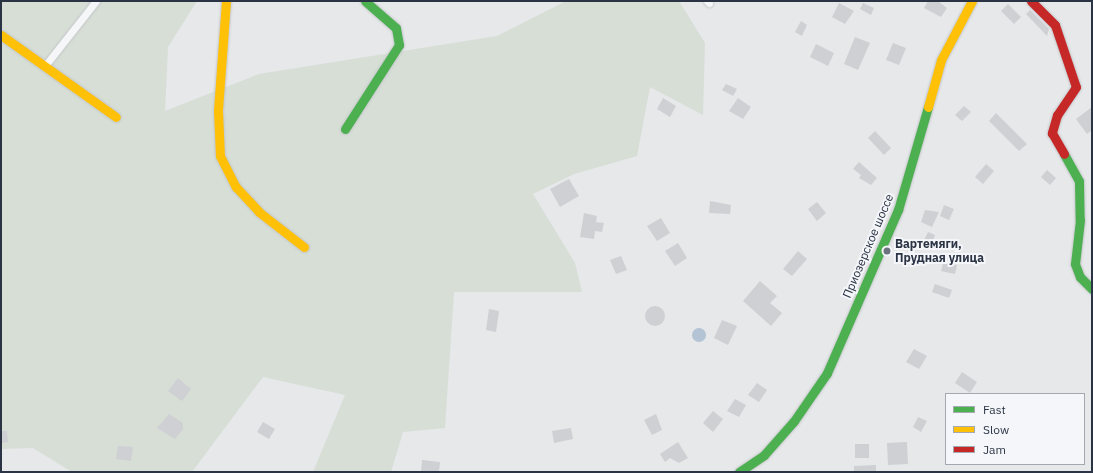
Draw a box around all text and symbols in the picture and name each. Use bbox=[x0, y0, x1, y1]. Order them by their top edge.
street label: Приозерское шоссе bbox=[840, 192, 896, 300]
place label: Вартемяги, Прудная улица bbox=[895, 237, 984, 265]
marker: Вартемяги, Прудная улица bbox=[882, 246, 892, 256]
legend bbox=[945, 393, 1085, 465]
text: Fast bbox=[983, 402, 1006, 417]
text: Slow bbox=[983, 422, 1009, 437]
text: Jam bbox=[983, 442, 1006, 457]

